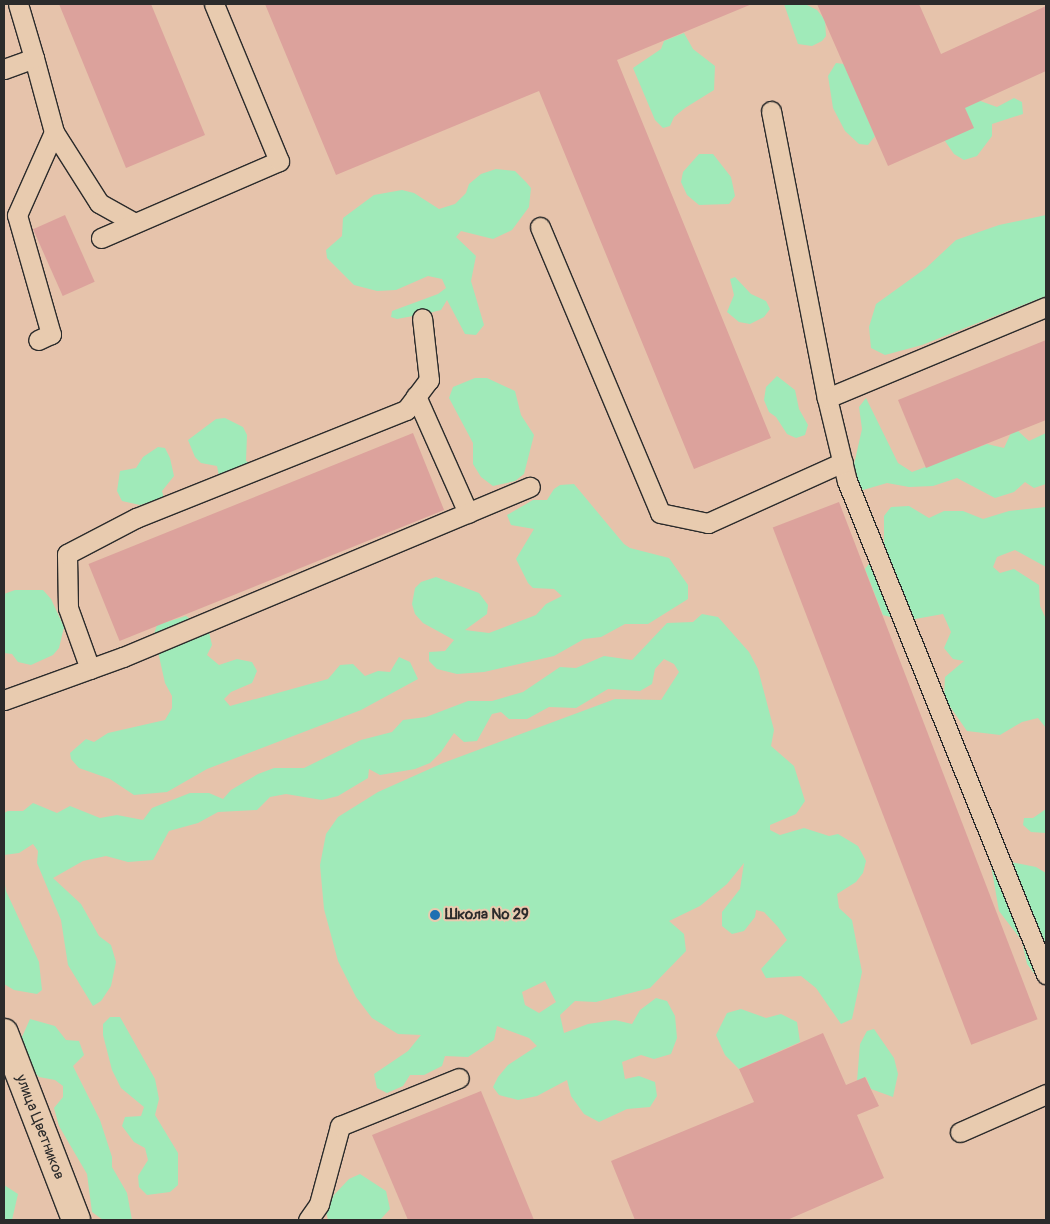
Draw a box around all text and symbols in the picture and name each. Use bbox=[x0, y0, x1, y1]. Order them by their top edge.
place label: Школа № 29 bbox=[445, 906, 529, 924]
marker: Школа № 29 bbox=[429, 909, 441, 921]
street label: улица Цветников bbox=[12, 1072, 68, 1182]

